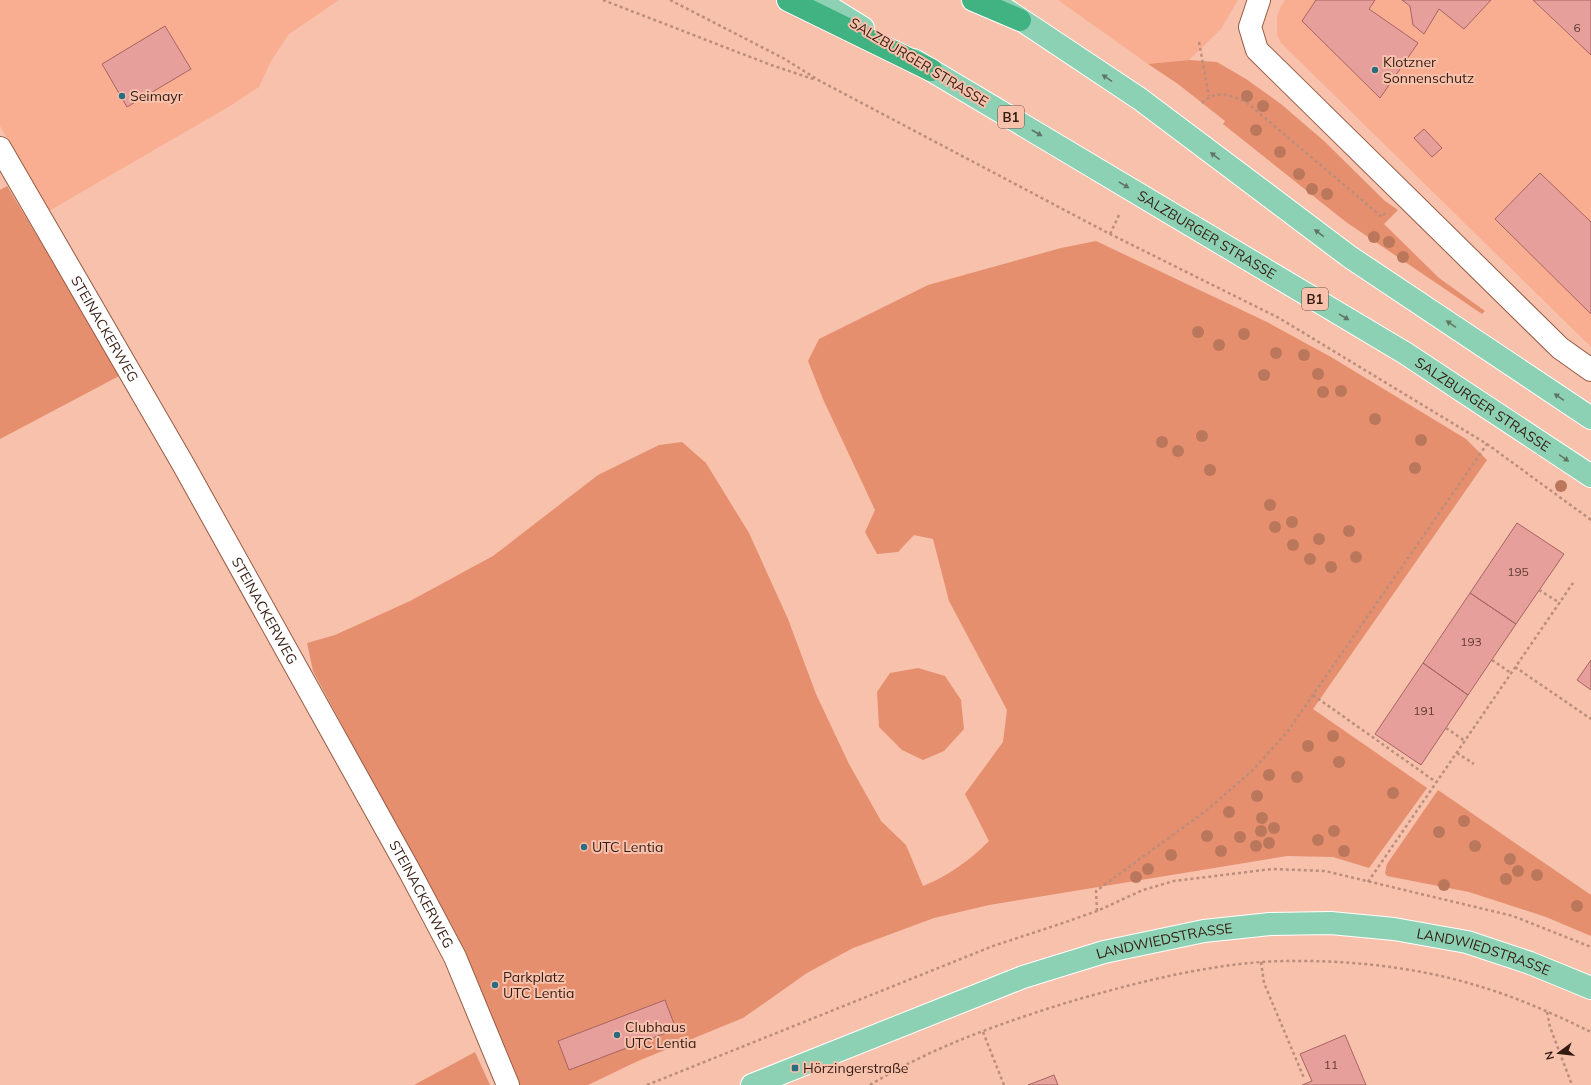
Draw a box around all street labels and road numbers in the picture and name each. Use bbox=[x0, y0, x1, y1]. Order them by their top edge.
street label: SALZBURGER STRASSE bbox=[846, 13, 992, 111]
road number: B1 bbox=[998, 106, 1024, 128]
street label: SALZBURGER STRASSE bbox=[1134, 186, 1280, 283]
street label: STEINACKERWEG bbox=[67, 273, 143, 385]
road number: B1 bbox=[1302, 288, 1328, 310]
street label: SALZBURGER STRASSE bbox=[1412, 353, 1554, 456]
street label: STEINACKERWEG bbox=[228, 554, 302, 667]
street label: STEINACKERWEG bbox=[385, 837, 458, 951]
street label: LANDWIEDSTRASSE bbox=[1094, 919, 1233, 963]
street label: LANDWIEDSTRASSE bbox=[1415, 924, 1553, 979]

